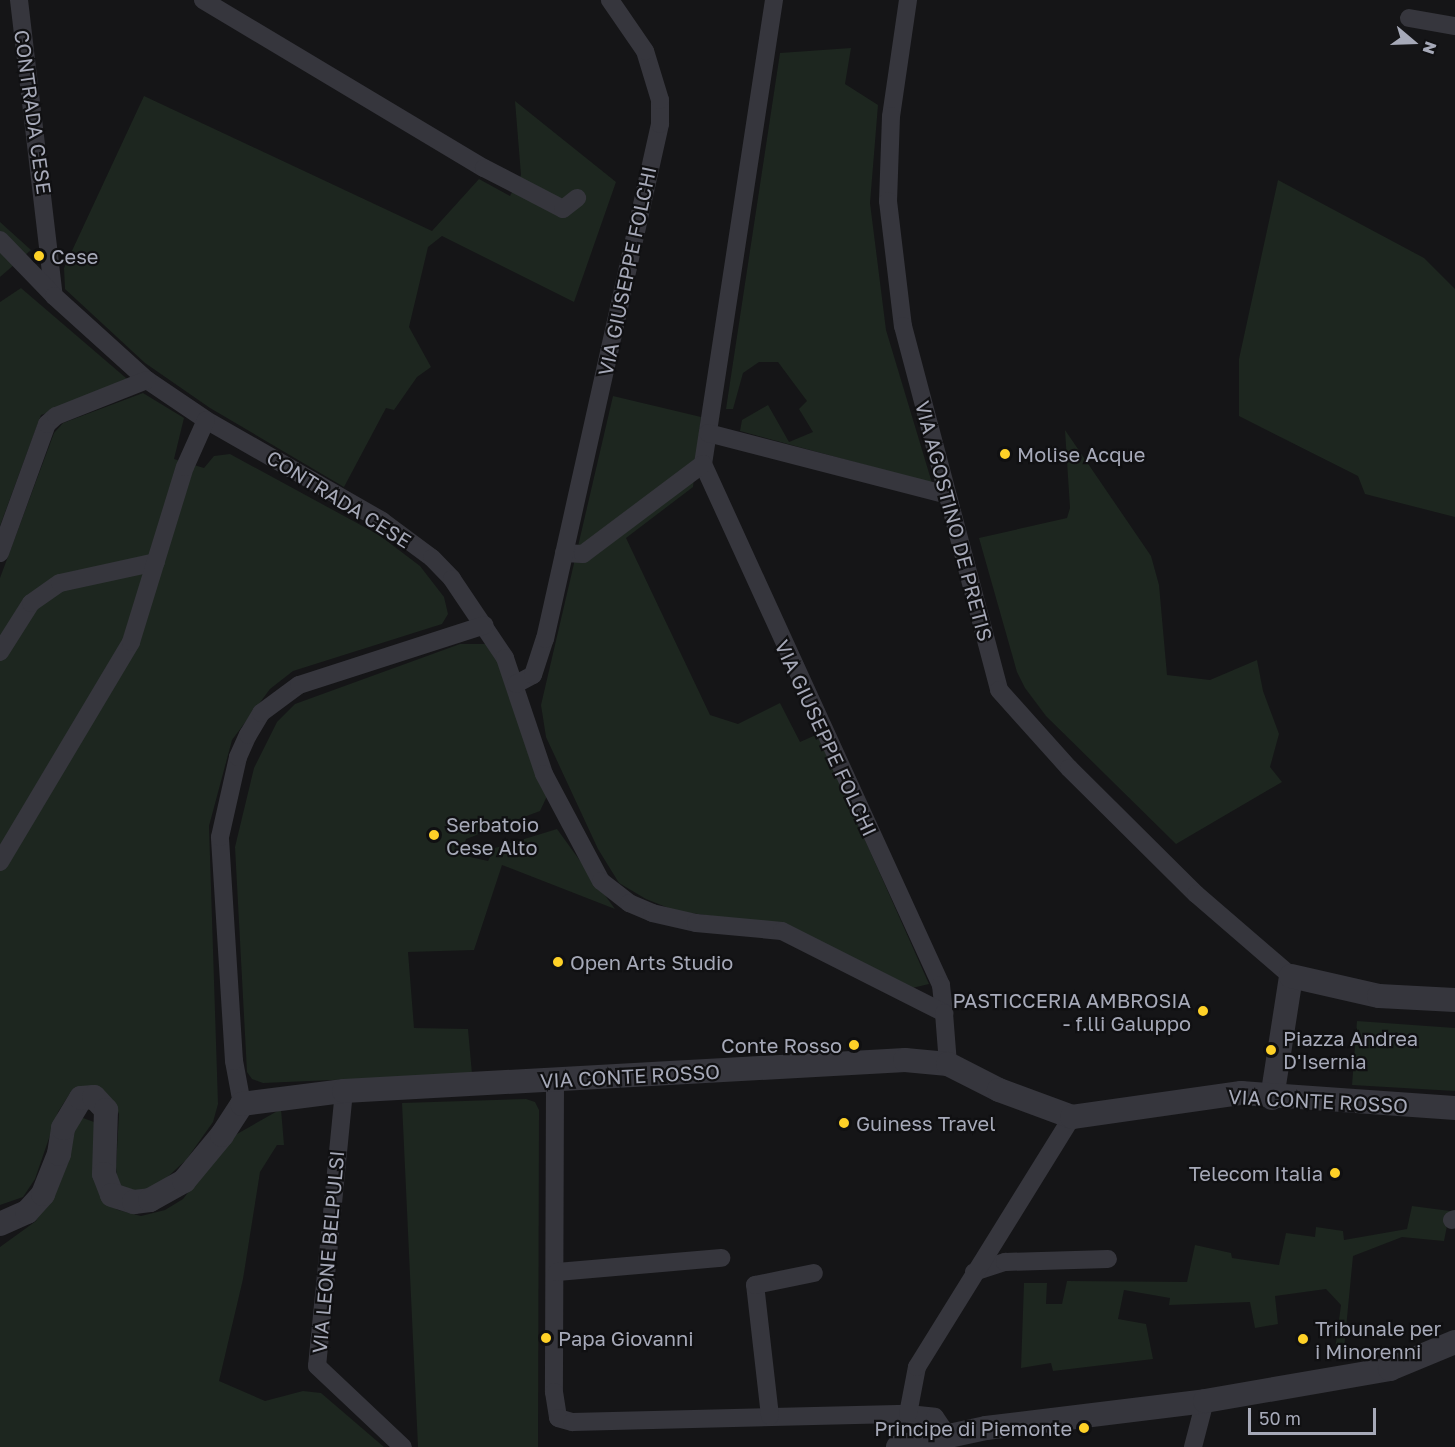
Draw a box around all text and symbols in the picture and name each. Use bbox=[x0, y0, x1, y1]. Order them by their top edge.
north arrow bbox=[1383, 12, 1443, 72]
street label: CONTRADA CESE bbox=[10, 28, 56, 196]
text: N bbox=[1419, 39, 1441, 57]
street label: VIA GIUSEPPE FOLCHI bbox=[593, 164, 661, 378]
place label: Cese bbox=[51, 244, 98, 268]
marker: Cese bbox=[32, 249, 46, 263]
street label: VIA AGOSTINO DE PRETIS bbox=[910, 398, 998, 644]
place label: Molise Acque bbox=[1017, 442, 1145, 466]
street label: CONTRADA CESE bbox=[262, 445, 416, 553]
marker: Molise Acque bbox=[998, 447, 1012, 461]
street label: VIA GIUSEPPE FOLCHI bbox=[770, 636, 882, 840]
place label: Serbatoio Cese Alto bbox=[446, 812, 539, 859]
marker: Serbatoio Cese Alto bbox=[427, 828, 441, 842]
place label: Open Arts Studio bbox=[570, 950, 733, 974]
marker: Open Arts Studio bbox=[551, 955, 565, 969]
place label: PASTICCERIA AMBROSIA - f.lli Galuppo bbox=[952, 988, 1191, 1035]
marker: PASTICCERIA AMBROSIA - f.lli Galuppo bbox=[1196, 1004, 1210, 1018]
place label: Piazza Andrea D'Isernia bbox=[1283, 1026, 1418, 1073]
place label: Conte Rosso bbox=[721, 1033, 842, 1057]
marker: Conte Rosso bbox=[847, 1038, 861, 1052]
marker: Piazza Andrea D'Isernia bbox=[1264, 1043, 1278, 1057]
street label: VIA CONTE ROSSO bbox=[539, 1059, 721, 1093]
street label: VIA CONTE ROSSO bbox=[1227, 1084, 1409, 1118]
place label: Guiness Travel bbox=[856, 1111, 996, 1135]
marker: Guiness Travel bbox=[837, 1116, 851, 1130]
street label: VIA LEONE BELPULSI bbox=[307, 1150, 349, 1354]
place label: Telecom Italia bbox=[1189, 1161, 1323, 1185]
marker: Telecom Italia bbox=[1328, 1166, 1342, 1180]
place label: Tribunale per i Minorenni bbox=[1315, 1316, 1441, 1363]
place label: Papa Giovanni bbox=[558, 1326, 694, 1350]
marker: Papa Giovanni bbox=[539, 1331, 553, 1345]
marker: Tribunale per i Minorenni bbox=[1296, 1332, 1310, 1346]
scale bar bbox=[1251, 1396, 1378, 1434]
text: 50 m bbox=[1259, 1407, 1301, 1429]
place label: Principe di Piemonte bbox=[874, 1416, 1072, 1440]
marker: Principe di Piemonte bbox=[1077, 1421, 1091, 1435]

